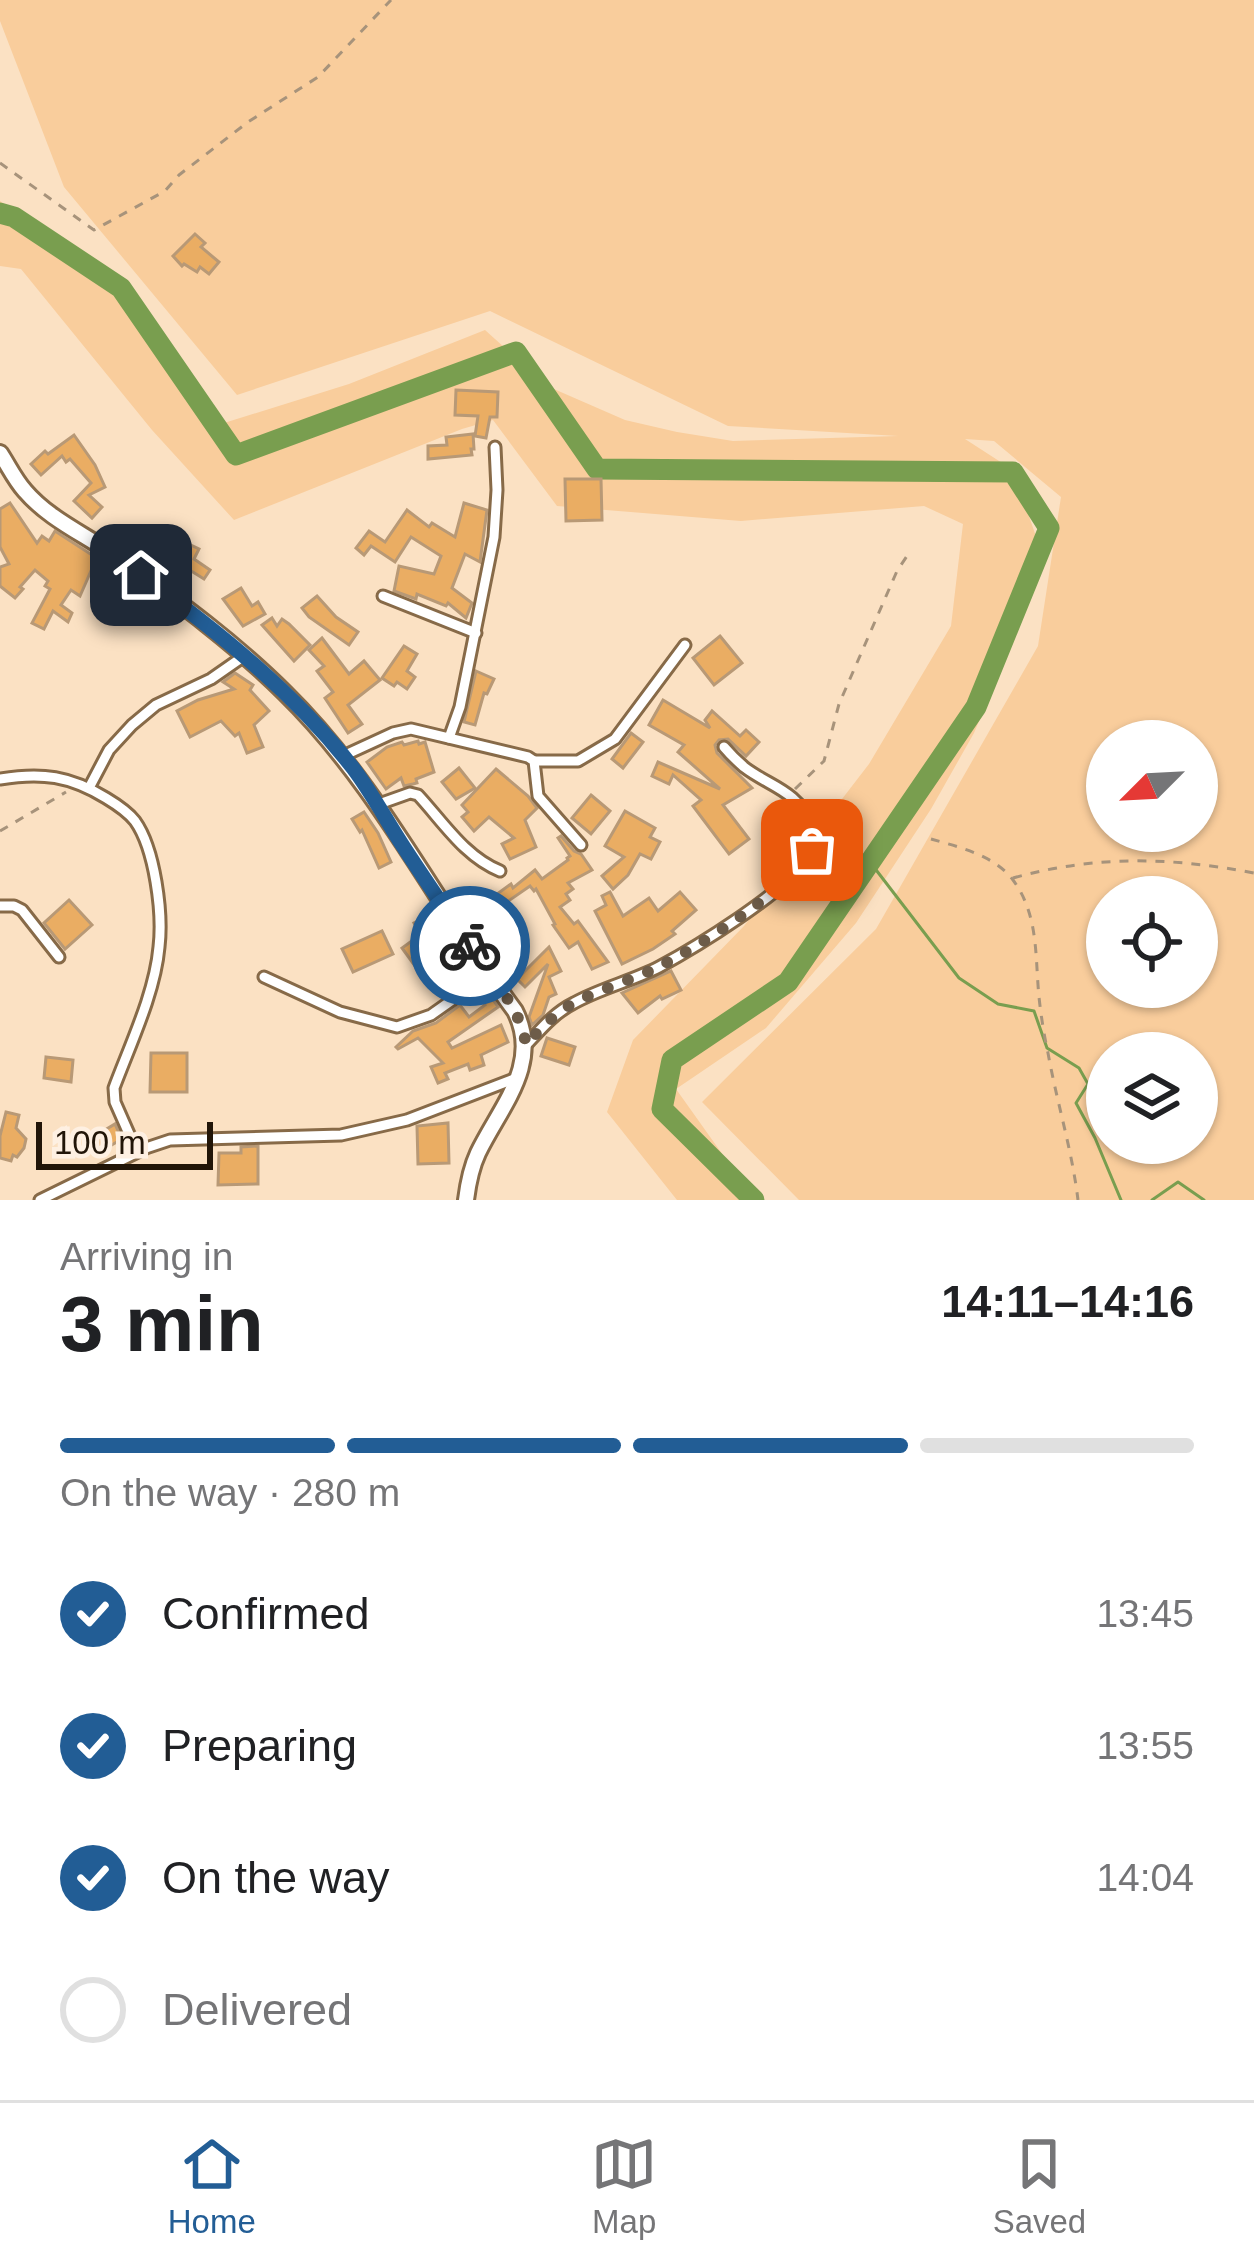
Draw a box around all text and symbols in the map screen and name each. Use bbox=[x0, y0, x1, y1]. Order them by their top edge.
pin bbox=[90, 524, 192, 626]
icon: home bbox=[108, 542, 174, 608]
north arrow bbox=[1086, 720, 1218, 852]
map controls bbox=[1086, 720, 1218, 1164]
pin bbox=[761, 799, 863, 901]
icon: bag bbox=[779, 817, 845, 883]
button: locate bbox=[1086, 876, 1218, 1008]
courier bbox=[410, 886, 530, 1006]
icon: bike bbox=[437, 913, 503, 979]
button: layers bbox=[1086, 1032, 1218, 1164]
scale bar bbox=[36, 1116, 213, 1169]
text: 100 m bbox=[54, 1124, 146, 1161]
text: Arriving in bbox=[60, 1235, 233, 1278]
text: 14:11–14:16 bbox=[941, 1276, 1194, 1327]
text: 3 min bbox=[60, 1280, 264, 1368]
text: On the way · 280 m bbox=[60, 1471, 400, 1514]
icon: check bbox=[60, 1581, 126, 1647]
text: Confirmed bbox=[162, 1588, 370, 1639]
text: 13:45 bbox=[1096, 1592, 1194, 1635]
icon: check bbox=[60, 1713, 126, 1779]
text: Preparing bbox=[162, 1720, 357, 1771]
text: 13:55 bbox=[1096, 1724, 1194, 1767]
icon: check bbox=[60, 1845, 126, 1911]
text: On the way bbox=[162, 1852, 390, 1903]
text: 14:04 bbox=[1096, 1856, 1194, 1899]
text: Delivered bbox=[162, 1984, 352, 2035]
tab: Home bbox=[168, 2131, 256, 2241]
tab: Map bbox=[591, 2131, 657, 2241]
tab: Saved bbox=[993, 2131, 1086, 2241]

